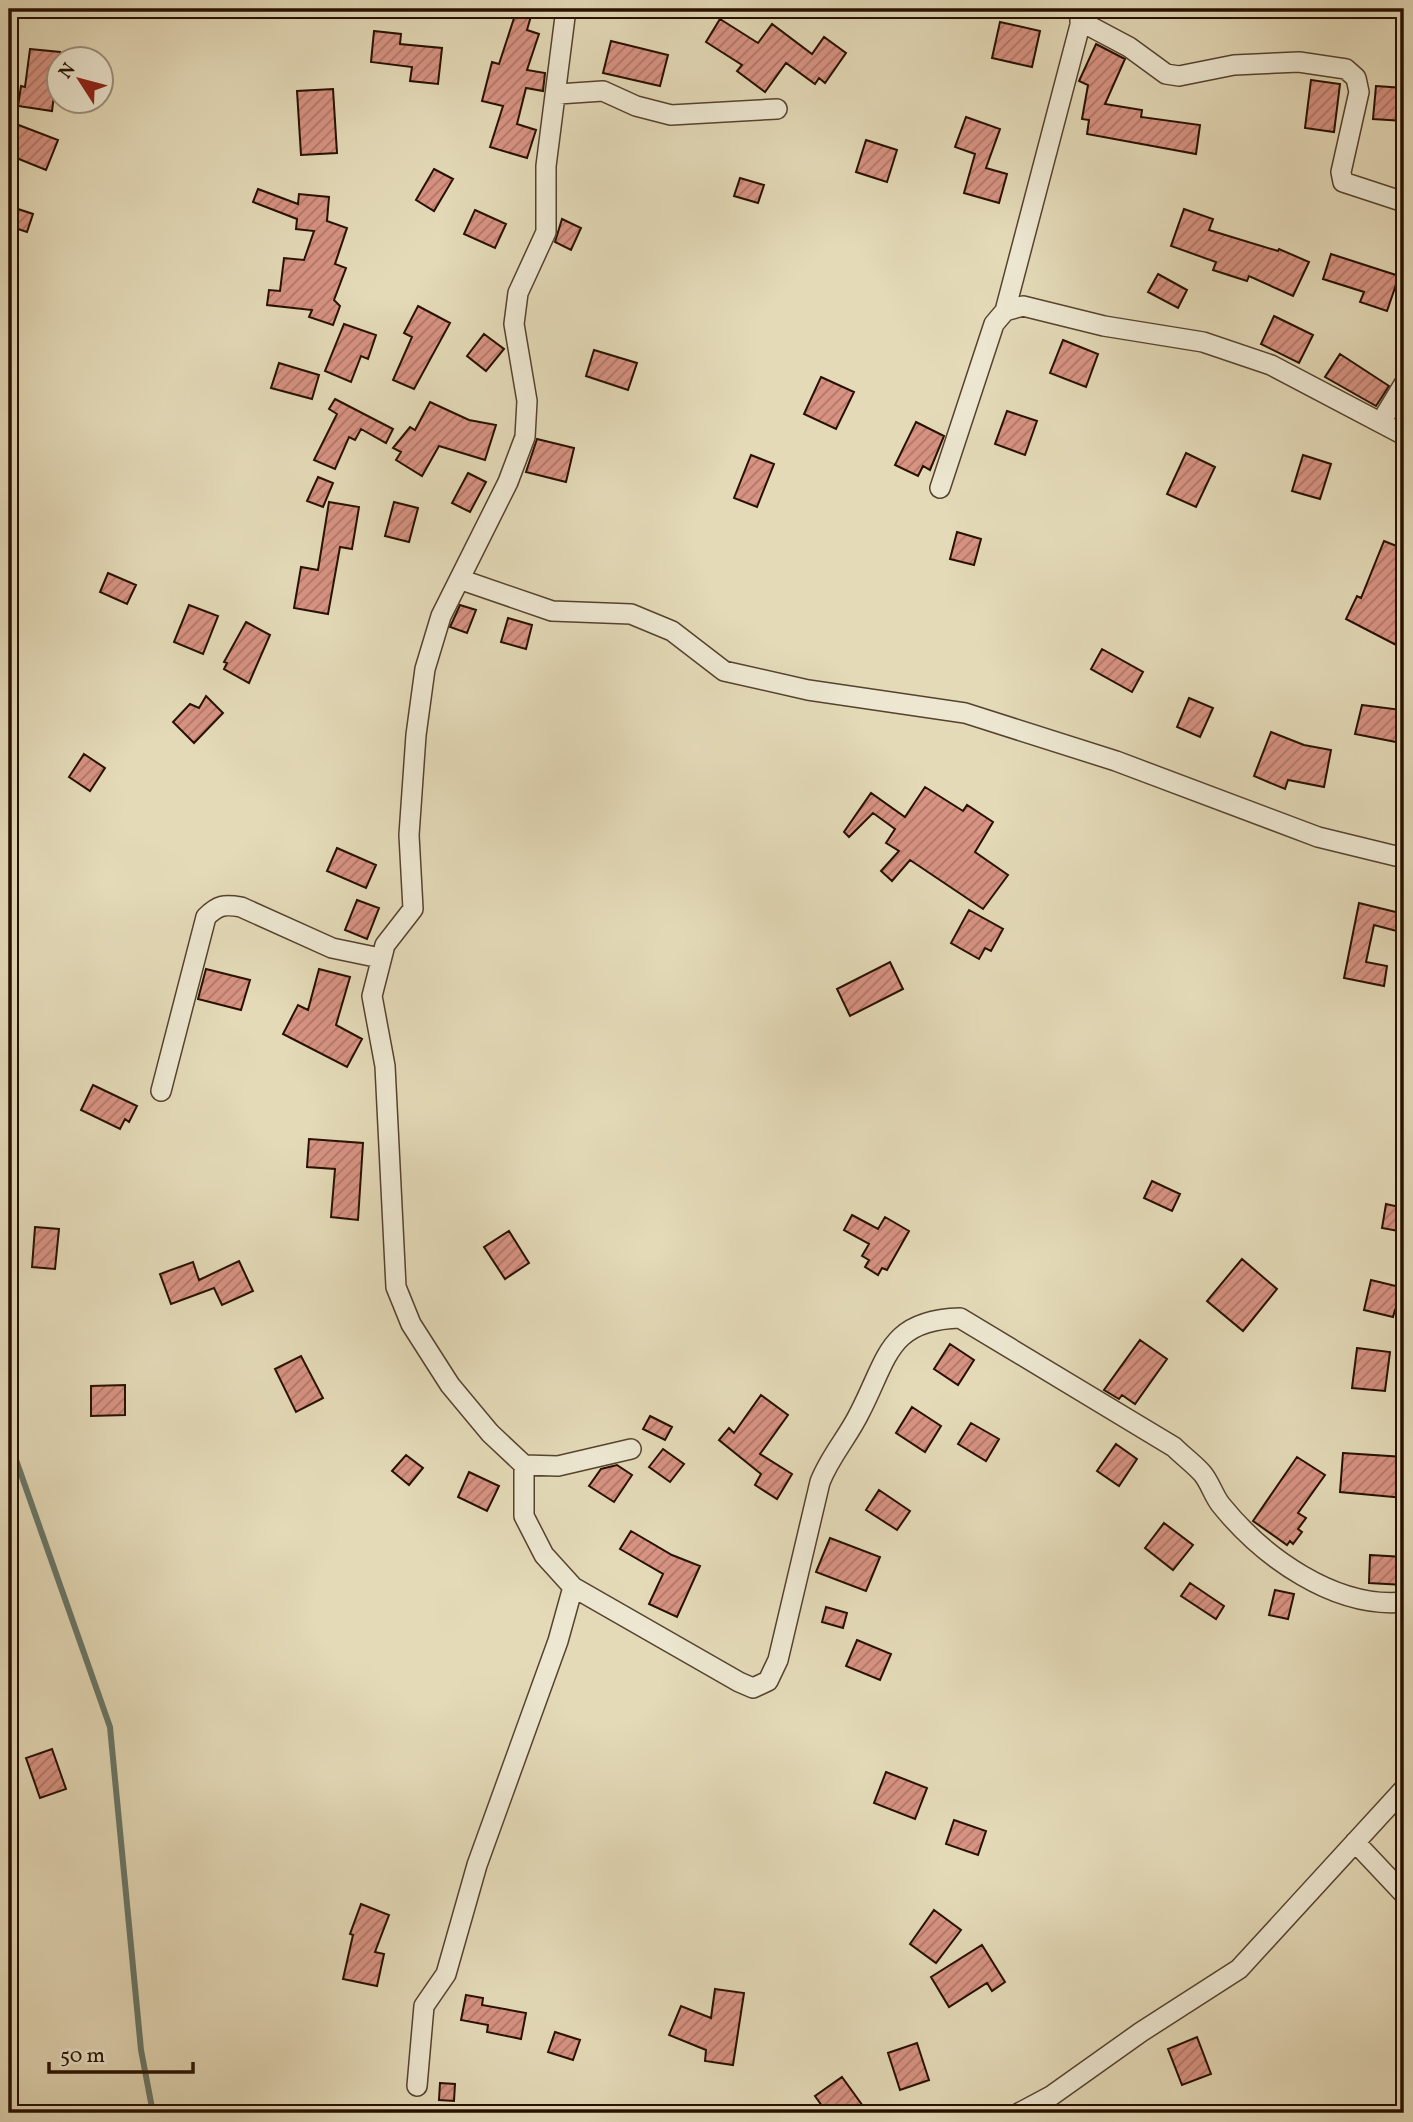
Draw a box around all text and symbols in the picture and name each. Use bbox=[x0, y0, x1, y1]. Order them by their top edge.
north arrow bbox=[46, 46, 116, 116]
text: N bbox=[53, 58, 83, 84]
scale bar bbox=[49, 2031, 192, 2075]
text: 50 m bbox=[60, 2042, 105, 2071]

